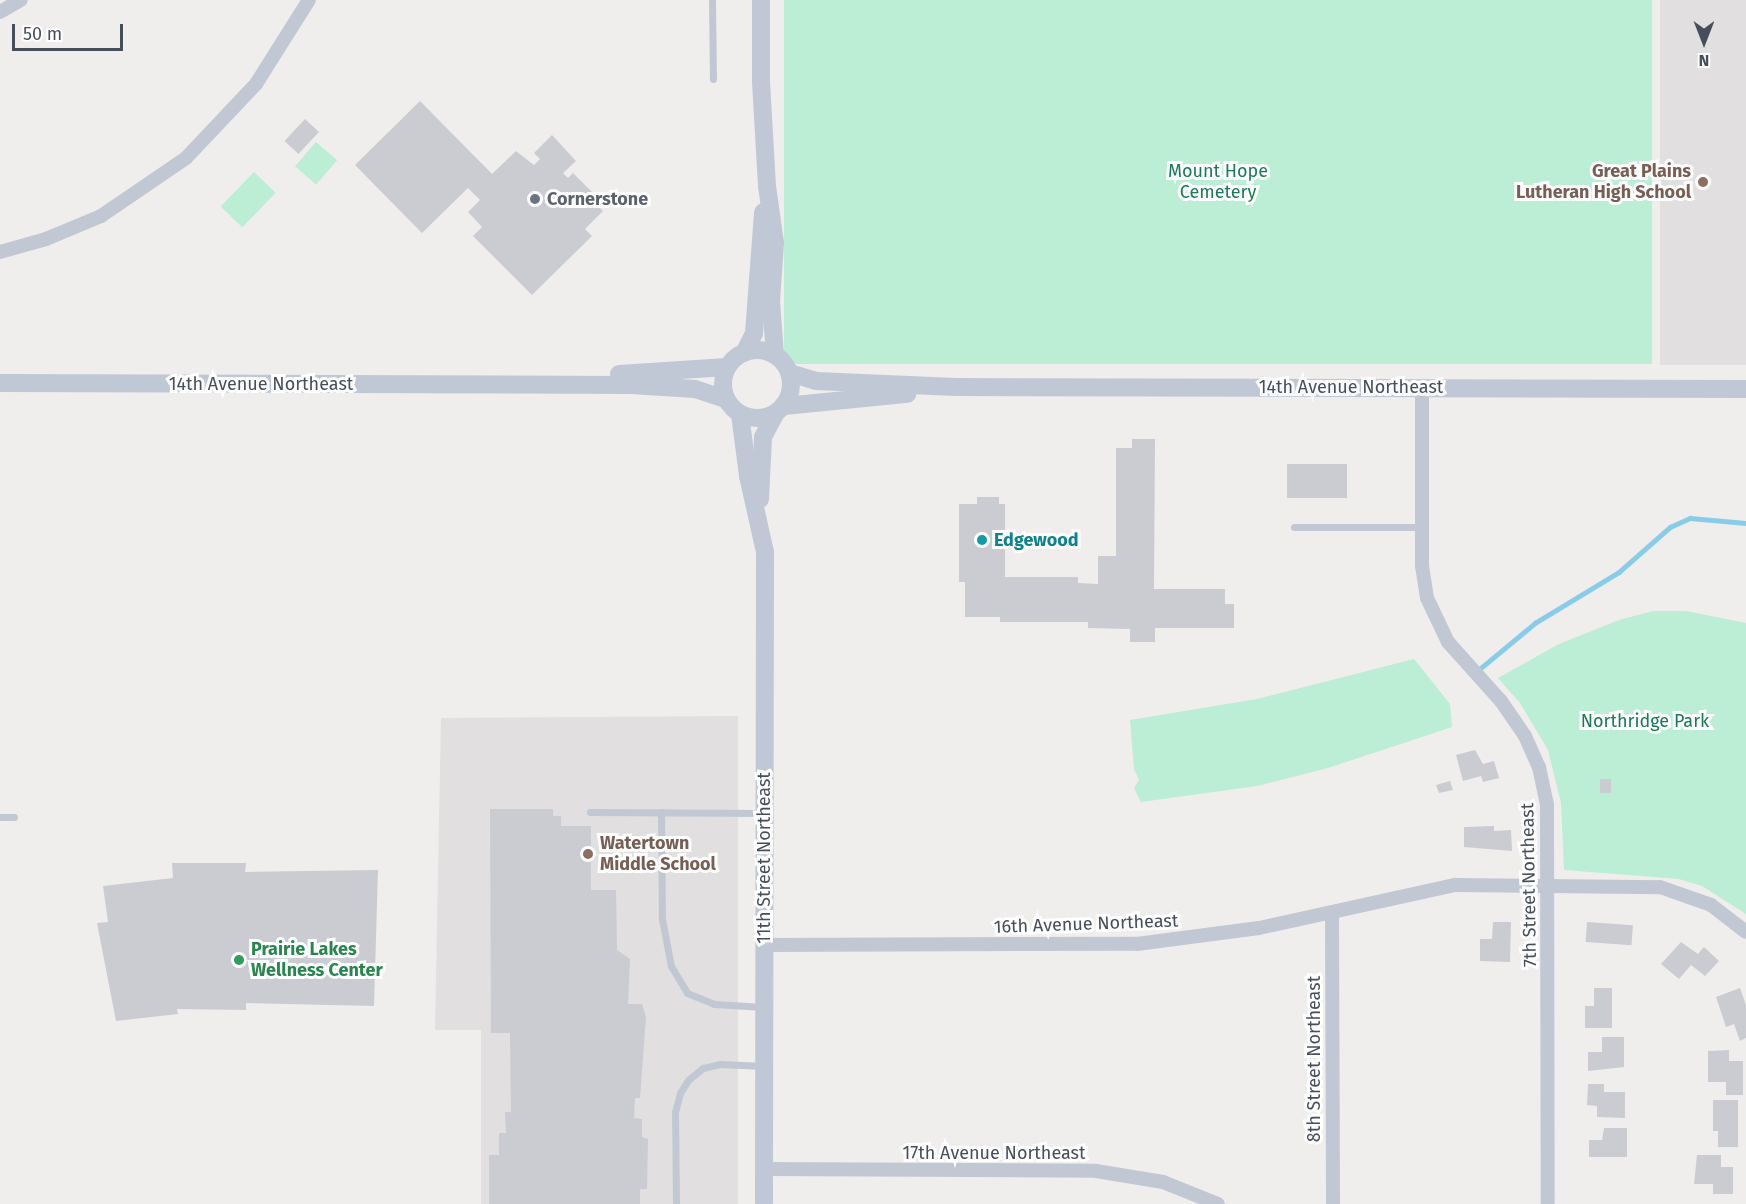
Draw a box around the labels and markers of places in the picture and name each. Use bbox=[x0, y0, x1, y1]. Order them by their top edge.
place label: Great Plains Lutheran High School bbox=[1516, 161, 1691, 204]
marker: Great Plains Lutheran High School bbox=[1696, 175, 1710, 189]
place label: Cornerstone bbox=[547, 188, 648, 210]
marker: Cornerstone bbox=[528, 192, 542, 206]
place label: Edgewood bbox=[994, 529, 1079, 551]
marker: Edgewood bbox=[975, 533, 989, 547]
place label: Watertown Middle School bbox=[600, 833, 716, 876]
marker: Watertown Middle School bbox=[581, 847, 595, 861]
place label: Prairie Lakes Wellness Center bbox=[251, 939, 383, 982]
marker: Prairie Lakes Wellness Center bbox=[232, 953, 246, 967]

